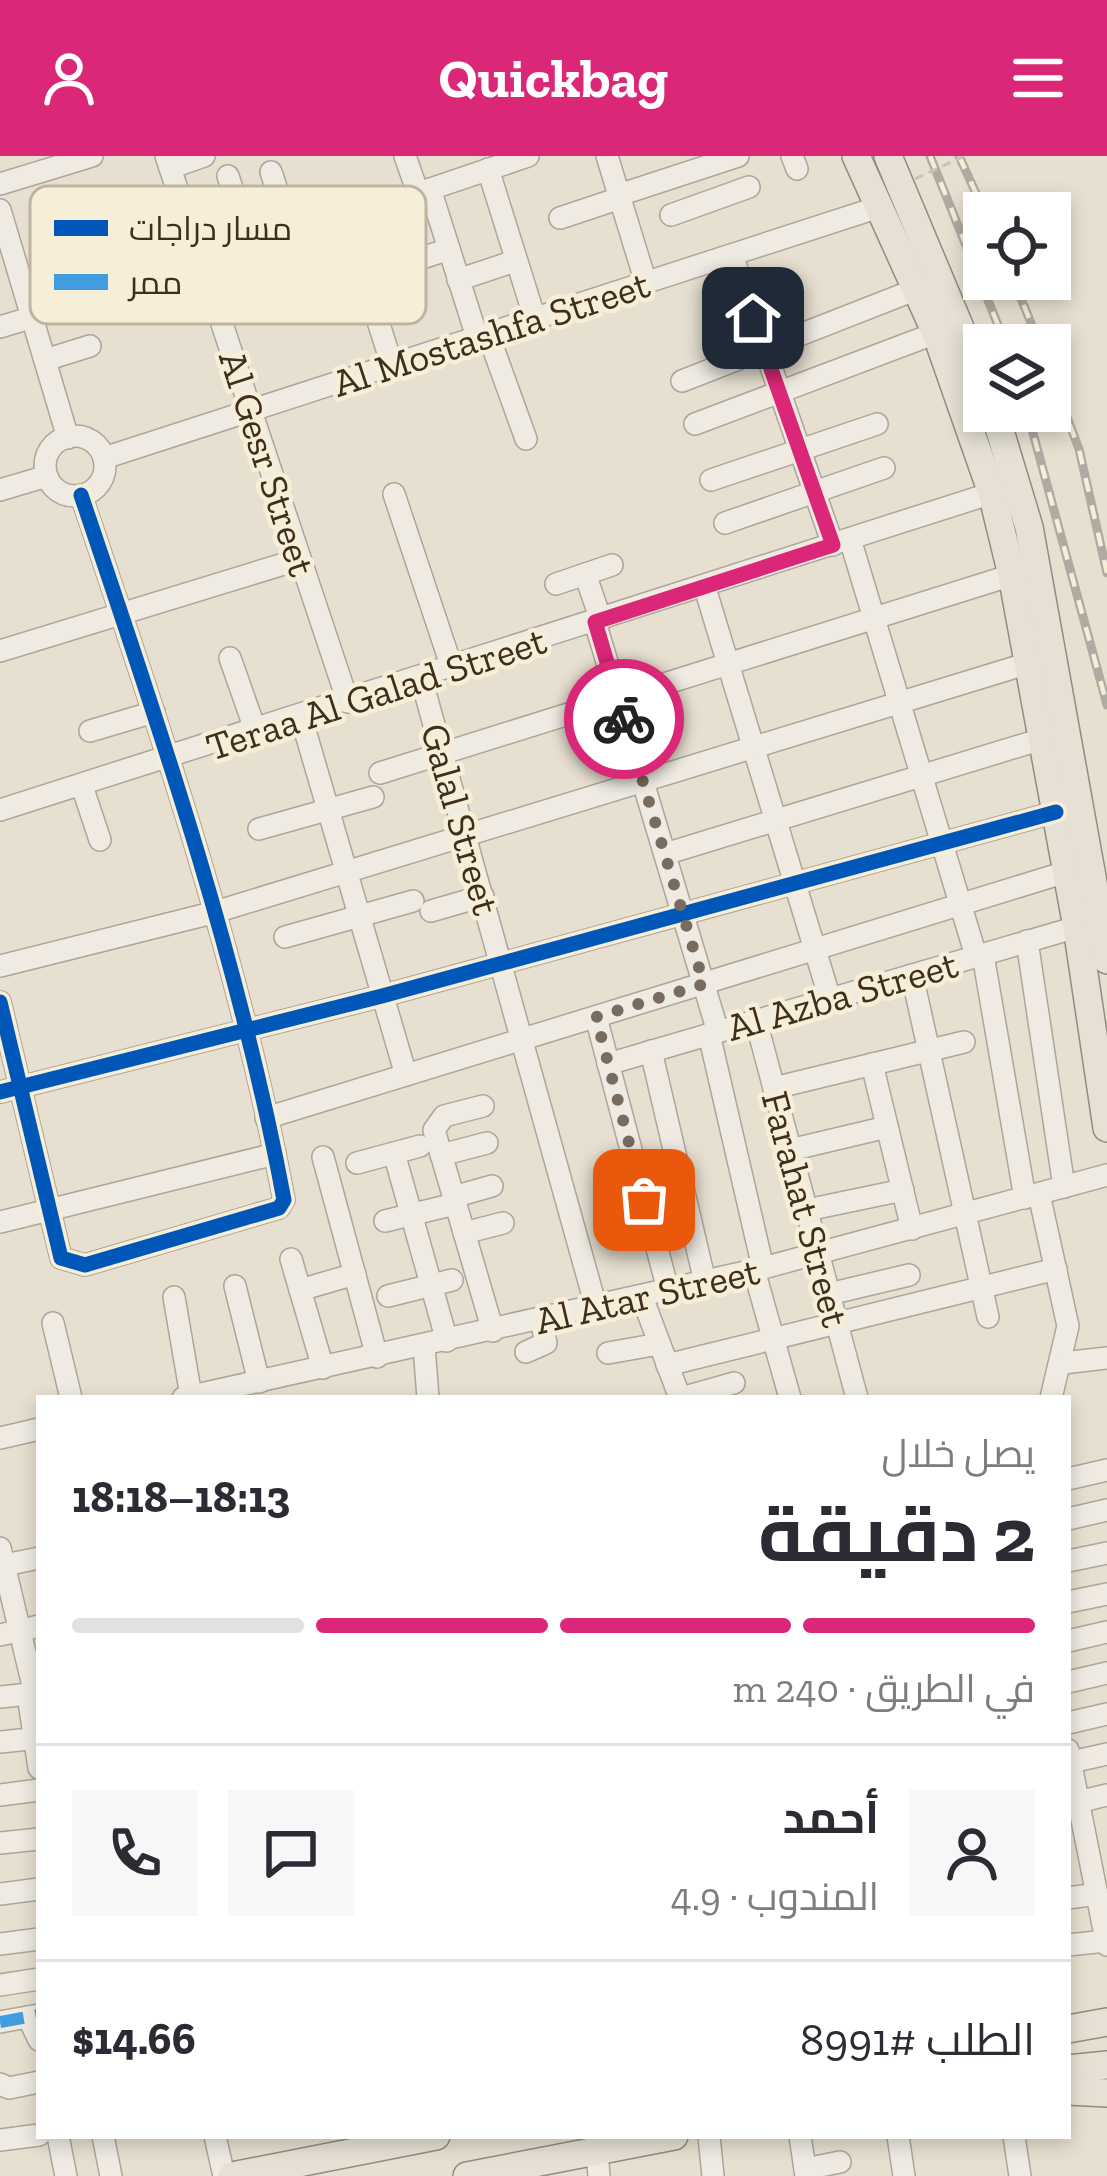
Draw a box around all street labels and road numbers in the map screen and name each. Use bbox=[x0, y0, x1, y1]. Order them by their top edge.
street label: Al Mostashfa Street bbox=[327, 260, 656, 407]
street label: Al Gesr Street bbox=[209, 345, 326, 582]
street label: Teraa Al Galad Street bbox=[200, 616, 552, 771]
street label: Galal Street bbox=[411, 718, 510, 921]
street label: Al Azba Street bbox=[721, 940, 964, 1051]
street label: Farahat Street bbox=[751, 1086, 860, 1333]
street label: Al Atar Street bbox=[530, 1247, 764, 1344]

